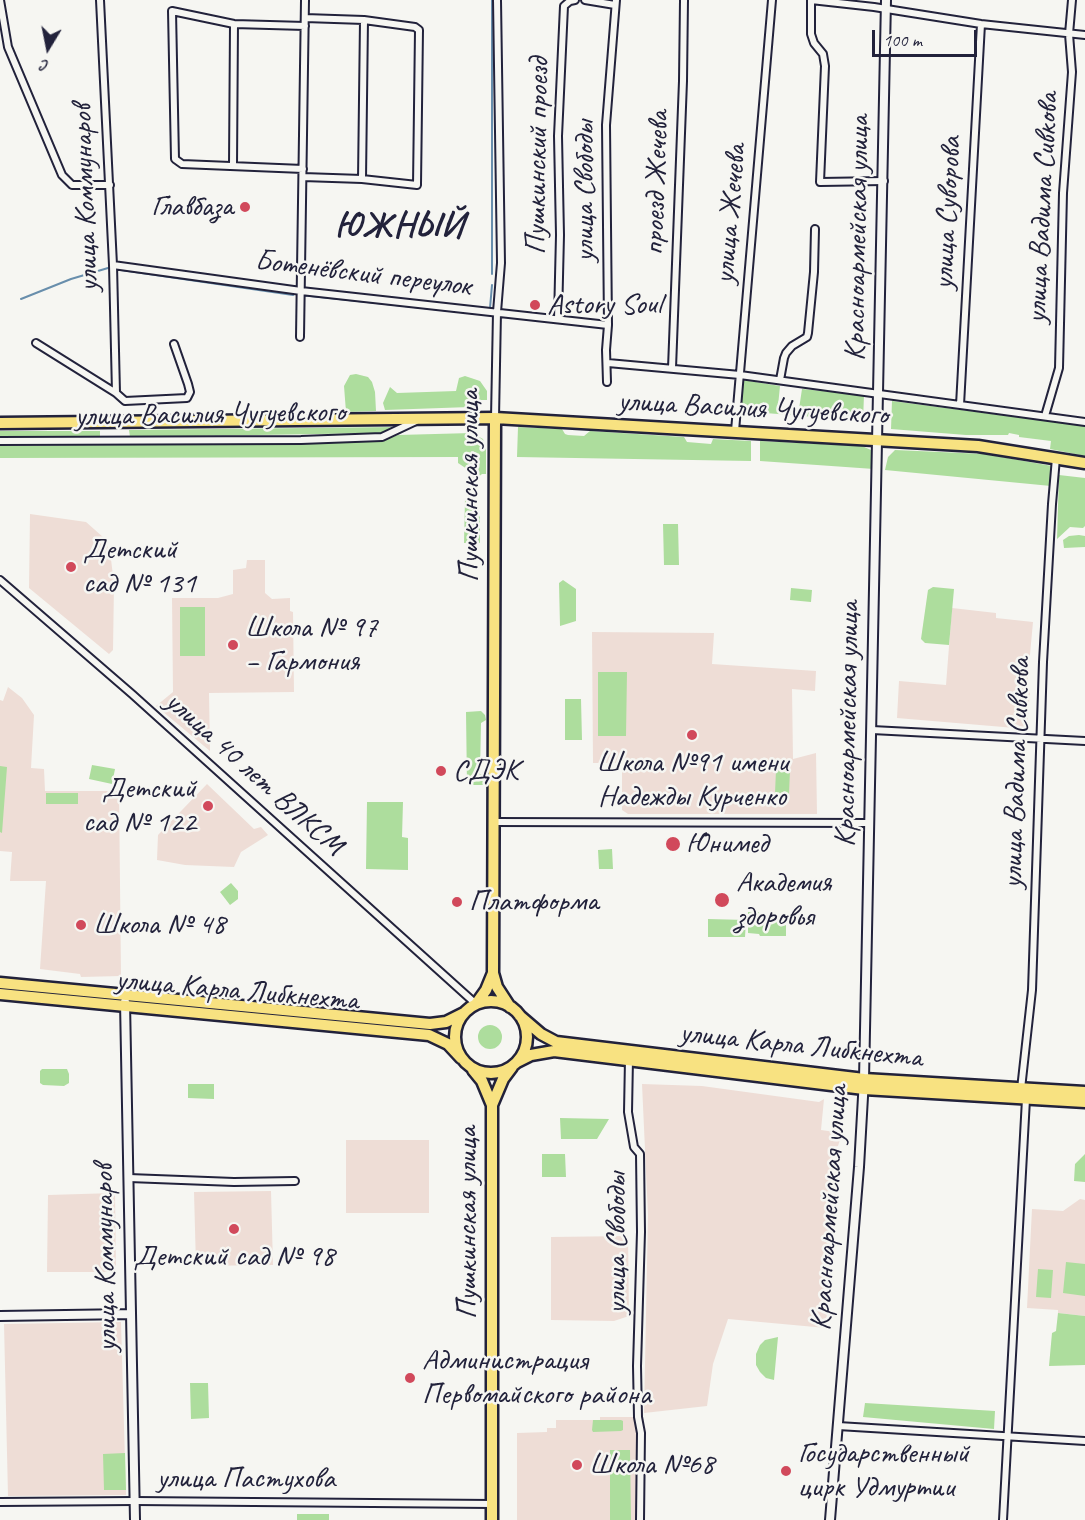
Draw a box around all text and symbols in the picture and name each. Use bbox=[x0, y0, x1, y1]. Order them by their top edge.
north arrow bbox=[18, 18, 78, 78]
scale bar bbox=[875, 18, 980, 56]
text: 100 m bbox=[883, 29, 922, 51]
text: С bbox=[39, 55, 50, 76]
street label: Пушкинский проезд bbox=[518, 57, 558, 255]
street label: улица Вадима Сивкова bbox=[1019, 92, 1067, 324]
street label: улица Коммунаров bbox=[65, 104, 107, 292]
street label: проезд Жечева bbox=[636, 110, 678, 256]
street label: Красноармейская улица bbox=[838, 115, 878, 361]
street label: улица Свободы bbox=[567, 120, 603, 262]
street label: улица Суворова bbox=[926, 135, 970, 291]
street label: улица Жечева bbox=[707, 143, 755, 285]
place label: Главбаза bbox=[151, 189, 233, 225]
marker: Главбаза bbox=[238, 200, 252, 214]
district label: ЮЖНЫЙ bbox=[334, 205, 466, 249]
street label: Ботенёвский переулок bbox=[253, 243, 473, 305]
place label: Astory Soul bbox=[547, 287, 662, 323]
marker: Astory Soul bbox=[528, 298, 542, 312]
street label: улица Василия Чугуевского bbox=[617, 384, 889, 434]
street label: Пушкинская улица bbox=[452, 390, 488, 582]
street label: улица Василия Чугуевского bbox=[74, 395, 346, 435]
place label: Детский сад № 131 bbox=[83, 532, 196, 602]
marker: Детский сад № 131 bbox=[64, 560, 78, 574]
street label: Красноармейская улица bbox=[828, 601, 868, 847]
place label: Школа № 97 – Гармония bbox=[245, 610, 377, 680]
marker: Школа № 97 – Гармония bbox=[226, 638, 240, 652]
street label: улица Вадима Сивкова bbox=[995, 657, 1039, 889]
street label: улица 40 лет ВЛКСМ bbox=[157, 684, 351, 864]
marker: Школа №91 имени Надежды Курченко bbox=[685, 728, 699, 742]
place label: Школа №91 имени Надежды Курченко bbox=[596, 745, 788, 816]
place label: СДЭК bbox=[453, 753, 519, 789]
marker: СДЭК bbox=[434, 764, 448, 778]
place label: Детский сад № 122 bbox=[83, 771, 196, 842]
marker: Детский сад № 122 bbox=[201, 799, 215, 813]
place label: Юнимед bbox=[686, 826, 768, 862]
marker: Юнимед bbox=[664, 835, 682, 853]
place label: Академия здоровья bbox=[736, 865, 831, 936]
place label: Платформа bbox=[469, 884, 598, 920]
marker: Академия здоровья bbox=[713, 891, 731, 909]
marker: Платформа bbox=[450, 895, 464, 909]
place label: Школа № 48 bbox=[93, 907, 225, 943]
marker: Школа № 48 bbox=[74, 918, 88, 932]
street label: улица Карла Либкнехта bbox=[114, 962, 360, 1020]
street label: улица Карла Либкнехта bbox=[678, 1015, 924, 1077]
street label: Красноармейская улица bbox=[803, 1084, 857, 1332]
street label: Пушкинская улица bbox=[450, 1127, 486, 1319]
street label: улица Коммунаров bbox=[86, 1164, 126, 1352]
street label: улица Свободы bbox=[599, 1172, 635, 1314]
marker: Детский сад № 98 bbox=[227, 1222, 241, 1236]
place label: Детский сад № 98 bbox=[134, 1239, 334, 1275]
place label: Администрация Первомайского района bbox=[422, 1343, 651, 1414]
marker: Администрация Первомайского района bbox=[403, 1371, 417, 1385]
place label: Государственный цирк Удмуртии bbox=[798, 1436, 969, 1506]
place label: Школа №68 bbox=[589, 1447, 714, 1483]
marker: Школа №68 bbox=[570, 1458, 584, 1472]
street label: улица Пастухова bbox=[157, 1461, 335, 1497]
marker: Государственный цирк Удмуртии bbox=[779, 1464, 793, 1478]

